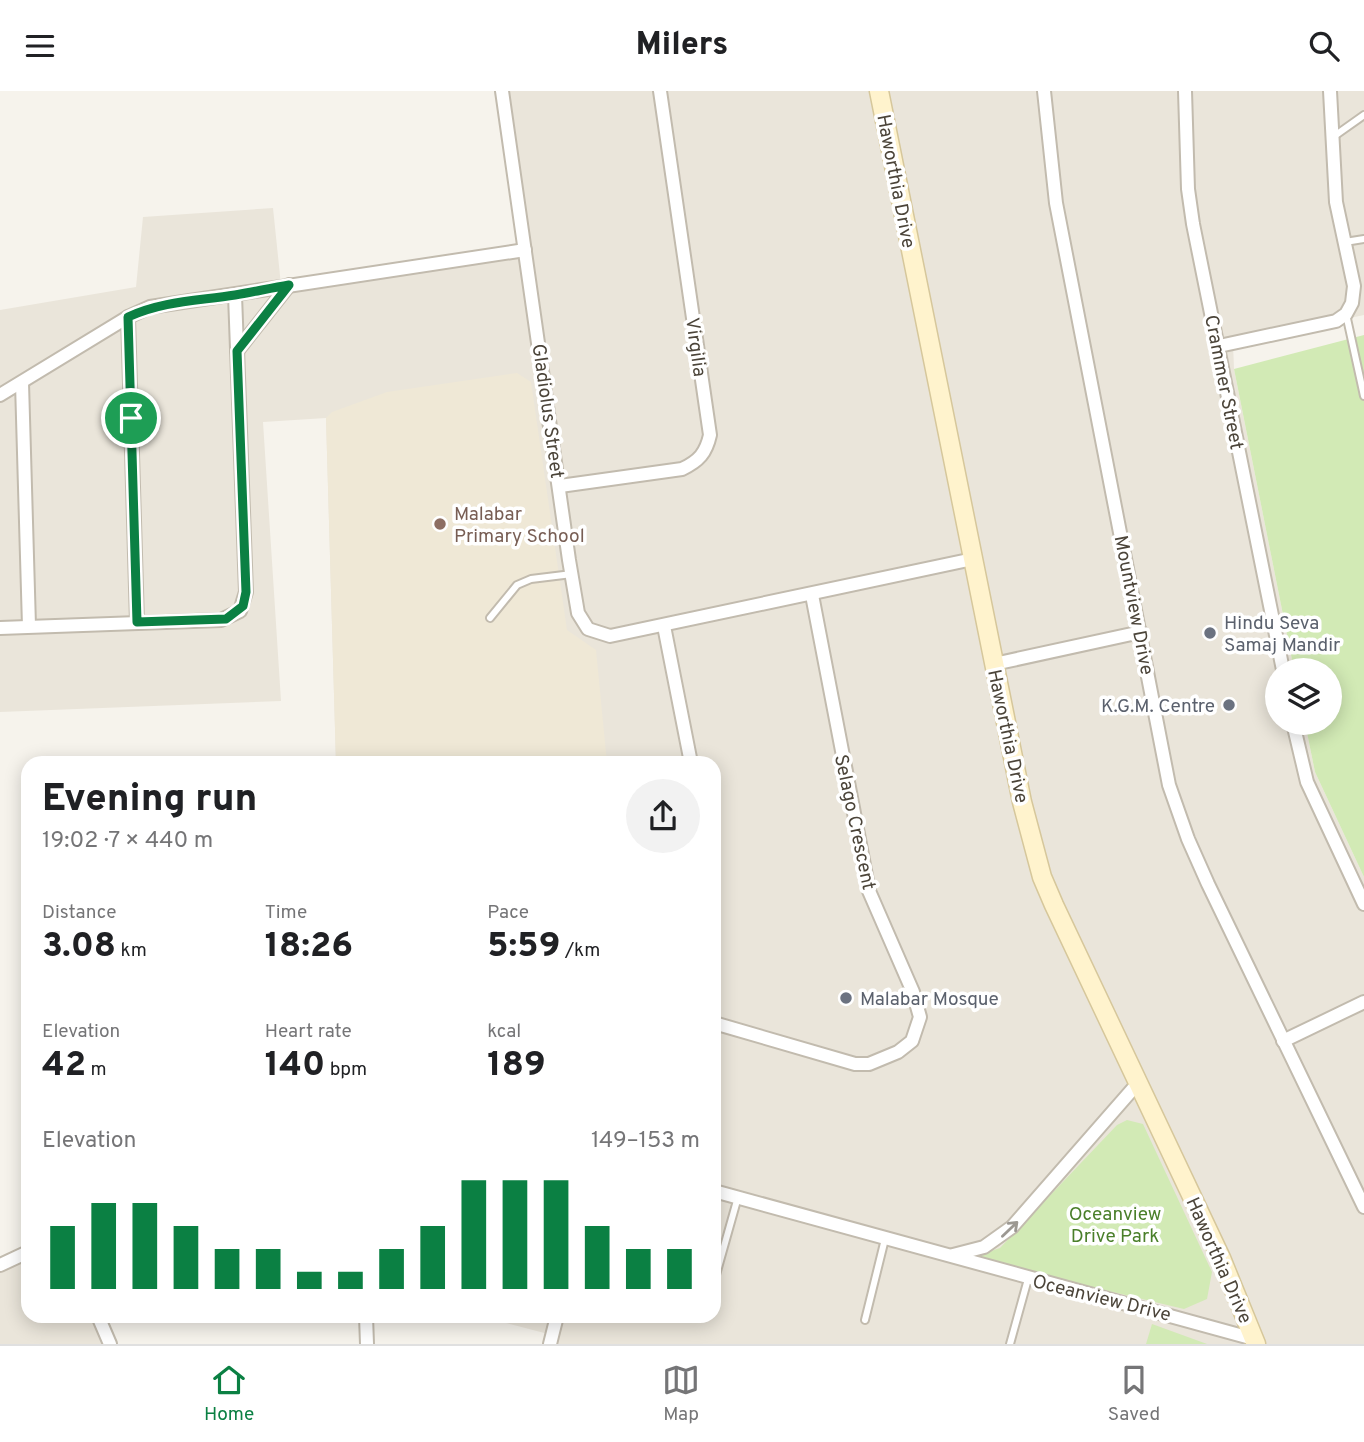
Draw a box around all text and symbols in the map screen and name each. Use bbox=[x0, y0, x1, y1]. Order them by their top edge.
text: Milers bbox=[636, 26, 728, 66]
icon: menu bbox=[21, 27, 59, 65]
icon: search bbox=[1305, 27, 1343, 65]
street label: Haworthia Drive bbox=[870, 112, 920, 250]
street label: Crammer Street bbox=[1198, 313, 1248, 452]
street label: Virgilia bbox=[679, 316, 711, 378]
street label: Gladiolus Street bbox=[526, 342, 568, 480]
pin bbox=[101, 388, 161, 448]
icon: arrive bbox=[112, 399, 150, 437]
place label: Malabar Primary School bbox=[454, 503, 585, 549]
marker: Malabar Primary School bbox=[432, 516, 448, 532]
street label: Mountview Drive bbox=[1108, 534, 1158, 677]
place label: Hindu Seva Samaj Mandir bbox=[1224, 612, 1341, 658]
marker: Hindu Seva Samaj Mandir bbox=[1202, 625, 1218, 641]
map controls bbox=[1265, 658, 1342, 735]
button: layers bbox=[1265, 658, 1342, 735]
street label: Haworthia Drive bbox=[981, 667, 1033, 805]
place label: K.G.M. Centre bbox=[1101, 695, 1215, 719]
marker: K.G.M. Centre bbox=[1221, 697, 1237, 713]
street label: Selago Crescent bbox=[828, 753, 880, 892]
text: Evening run bbox=[42, 776, 257, 825]
button: share bbox=[626, 779, 700, 853]
text: 19:02 · 7 × 440 m bbox=[42, 827, 213, 856]
text: Distance bbox=[42, 901, 117, 925]
text: Time bbox=[265, 901, 307, 925]
text: Pace bbox=[487, 901, 529, 925]
text: 3.08 bbox=[42, 925, 116, 969]
text: 18:26 bbox=[265, 925, 353, 969]
text: 5:59 bbox=[487, 925, 560, 969]
text: km bbox=[116, 939, 147, 963]
text: /km bbox=[560, 939, 600, 963]
place label: Malabar Mosque bbox=[860, 988, 999, 1012]
marker: Malabar Mosque bbox=[838, 990, 854, 1006]
text: Elevation bbox=[42, 1020, 120, 1044]
text: Heart rate bbox=[265, 1020, 352, 1044]
text: kcal bbox=[487, 1020, 521, 1044]
text: 42 bbox=[42, 1044, 86, 1088]
text: 140 bbox=[265, 1044, 325, 1088]
text: 189 bbox=[487, 1044, 546, 1088]
text: m bbox=[86, 1058, 107, 1082]
text: bpm bbox=[325, 1058, 367, 1082]
text: Elevation bbox=[42, 1127, 137, 1156]
text: 149–153 m bbox=[591, 1127, 700, 1156]
street label: Haworthia Drive bbox=[1180, 1194, 1257, 1328]
park label: Oceanview Drive Park bbox=[1069, 1203, 1161, 1249]
one-way arrow bbox=[1001, 1220, 1018, 1237]
street label: Oceanview Drive bbox=[1030, 1270, 1173, 1328]
tab: Home bbox=[204, 1361, 254, 1427]
tab: Map bbox=[662, 1361, 700, 1427]
tab: Saved bbox=[1108, 1361, 1160, 1427]

